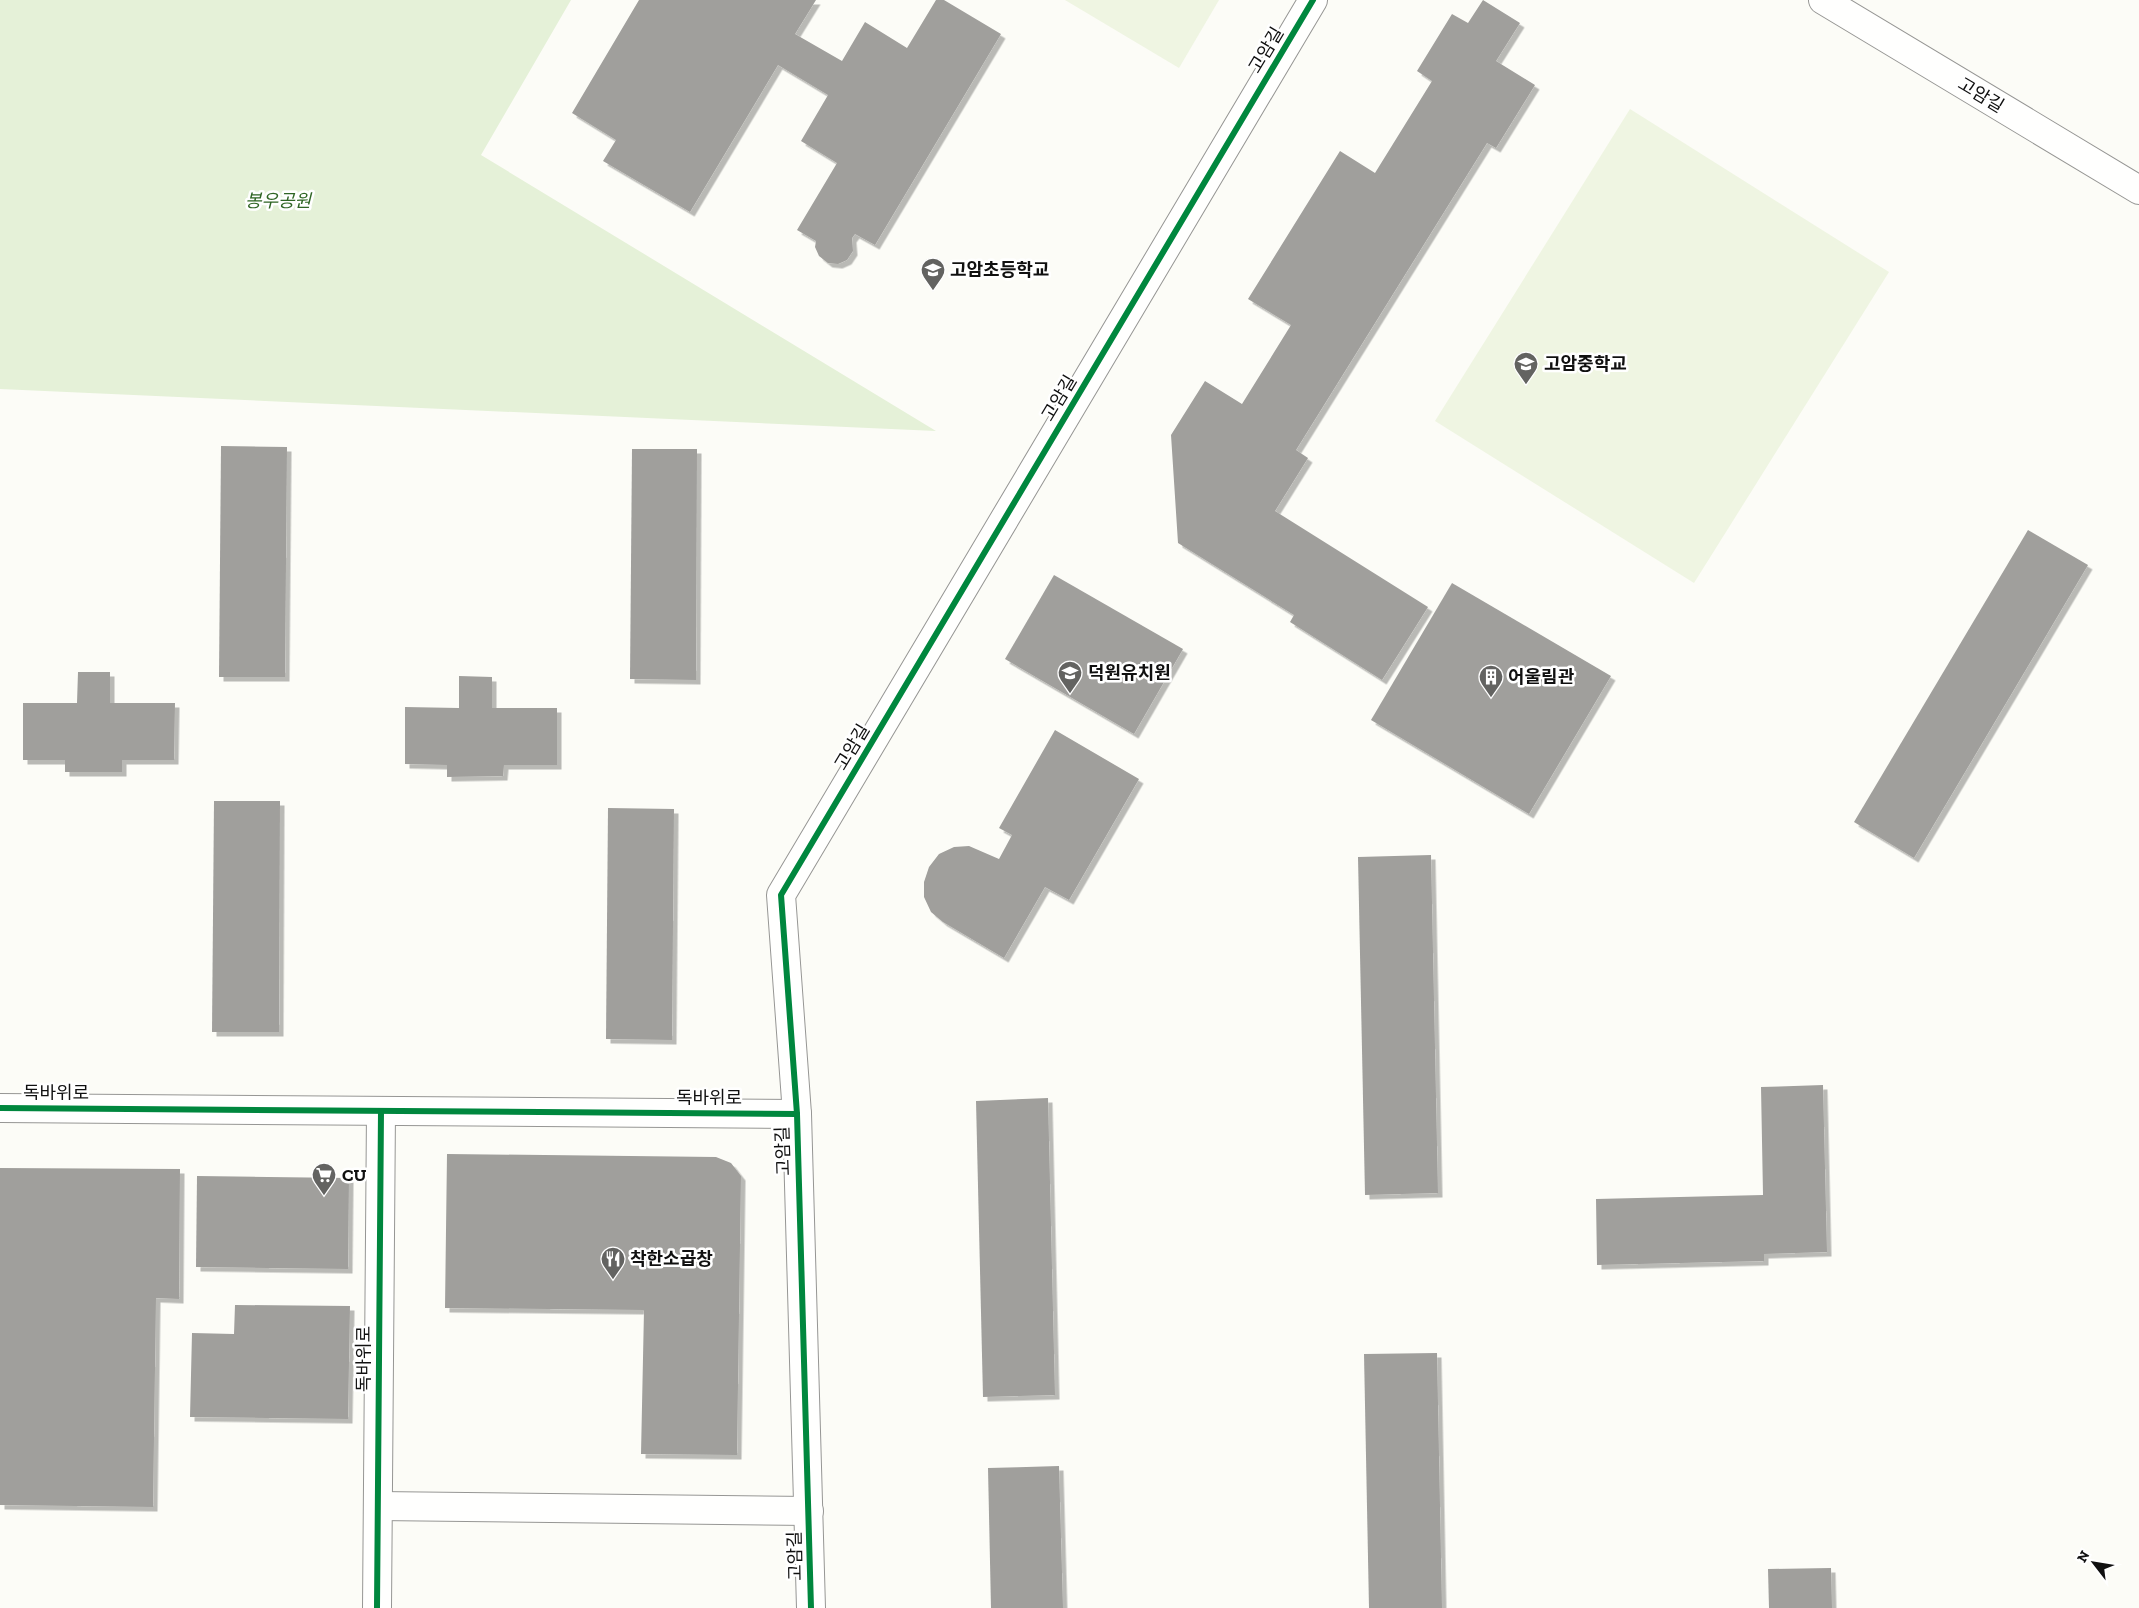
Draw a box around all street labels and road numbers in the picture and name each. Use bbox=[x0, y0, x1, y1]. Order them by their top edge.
street label: 고암길 bbox=[1244, 23, 1288, 77]
street label: 고암길 bbox=[1954, 73, 2008, 117]
street label: 고암길 bbox=[1037, 371, 1081, 425]
street label: 고암길 bbox=[830, 720, 874, 774]
street label: 독바위로 bbox=[23, 1082, 89, 1104]
street label: 독바위로 bbox=[676, 1087, 742, 1109]
street label: 고암길 bbox=[771, 1126, 795, 1176]
street label: 독바위로 bbox=[353, 1326, 375, 1392]
street label: 고암길 bbox=[784, 1531, 806, 1581]

